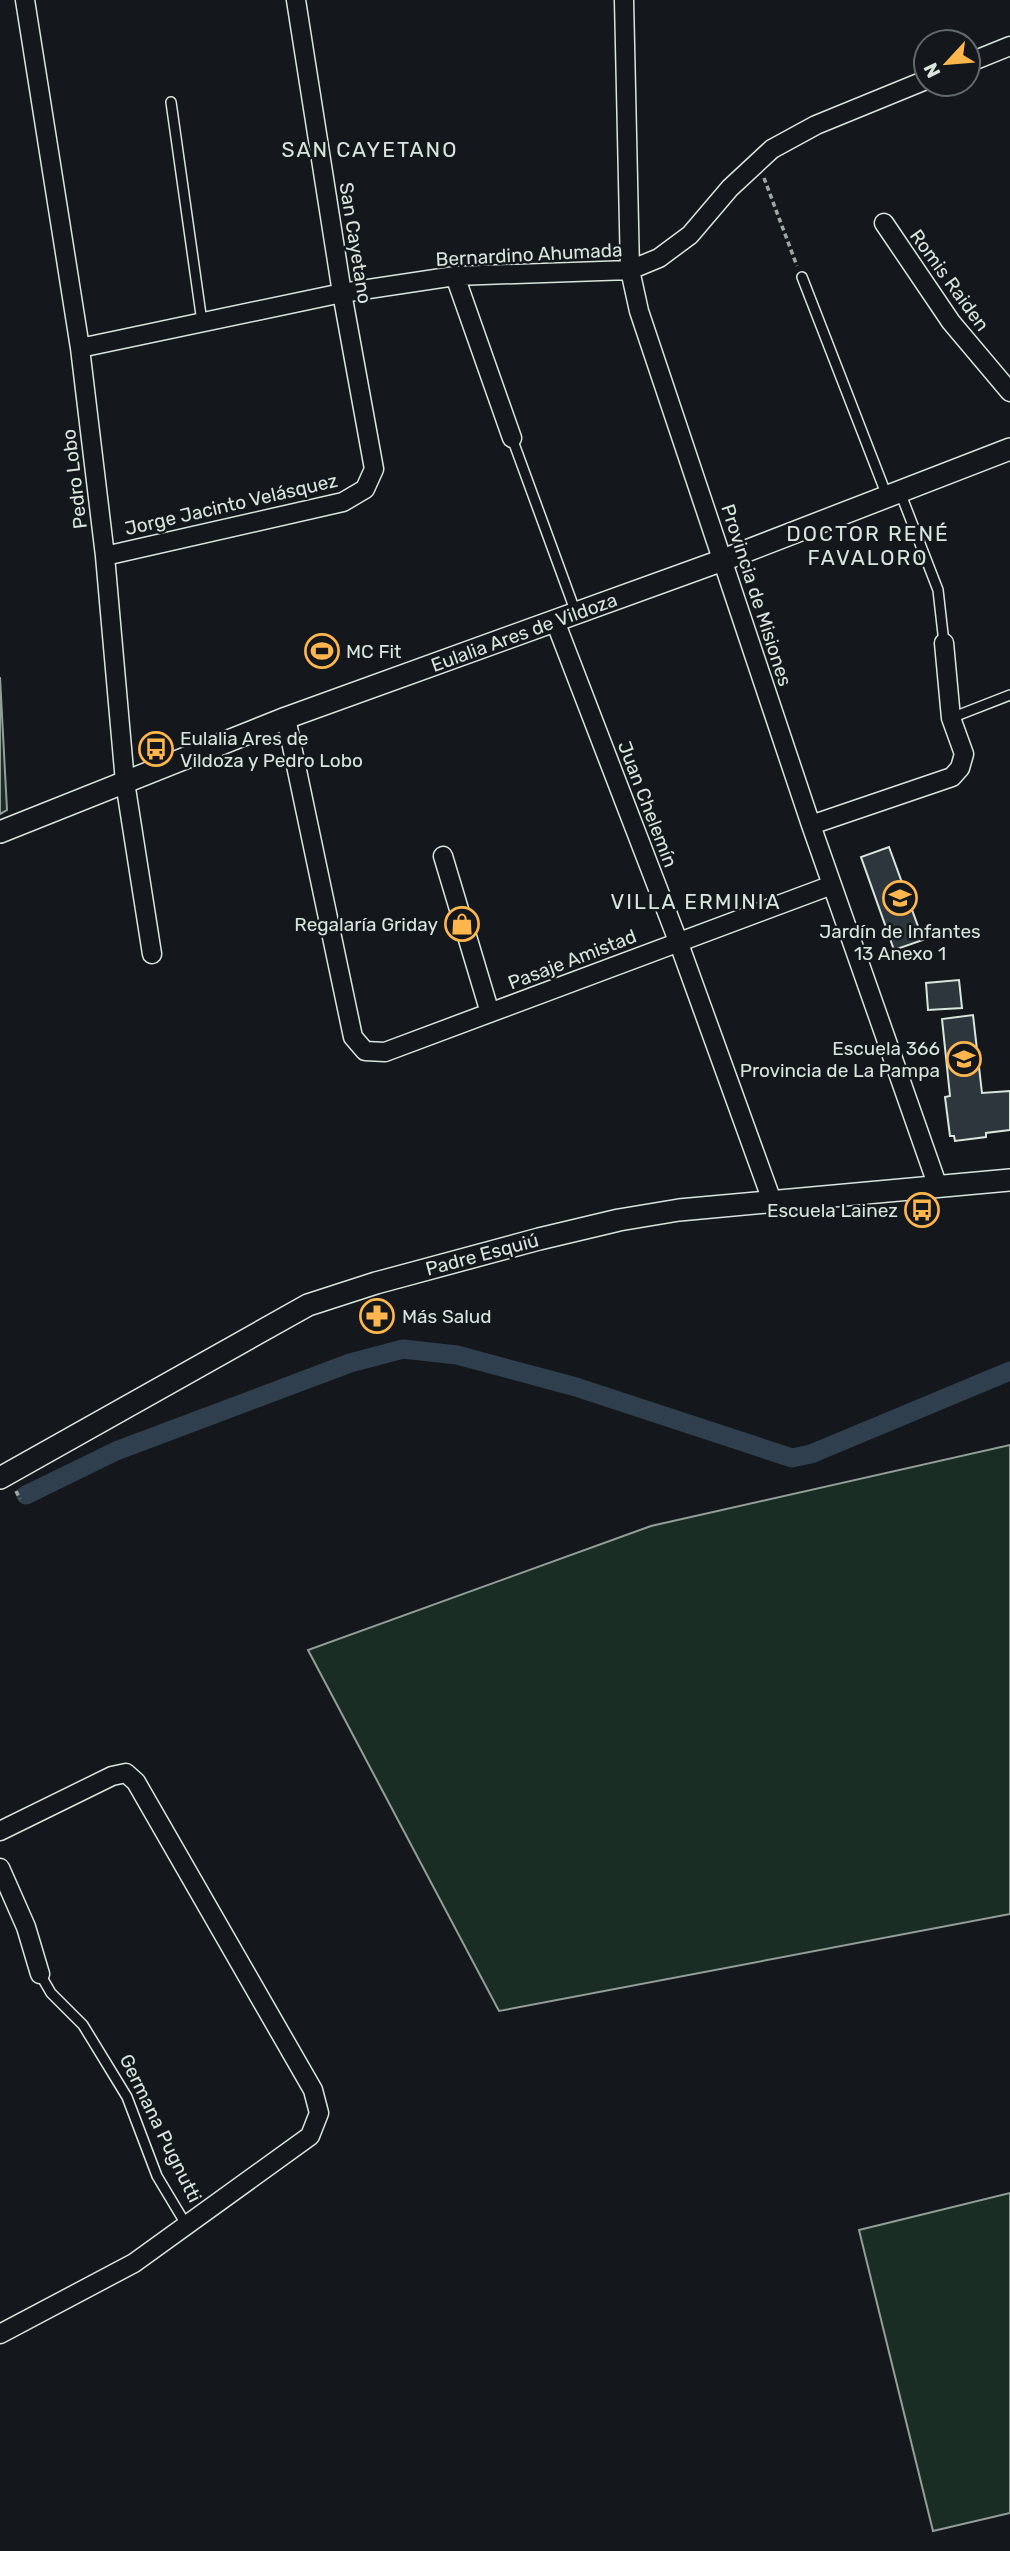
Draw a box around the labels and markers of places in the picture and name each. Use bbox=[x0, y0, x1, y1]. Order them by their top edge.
sports icon: MC Fit bbox=[303, 632, 341, 670]
place label: MC Fit bbox=[346, 640, 402, 663]
place label: Eulalia Ares de Vildoza y Pedro Lobo bbox=[180, 727, 363, 772]
bus stop icon: Eulalia Ares de Vildoza y Pedro Lobo bbox=[137, 730, 175, 768]
school or university icon: Jardín de Infantes 13 Anexo 1 bbox=[881, 879, 919, 917]
shop icon: Regalaría Griday bbox=[443, 905, 481, 943]
place label: Regalaría Griday bbox=[294, 913, 438, 936]
place label: Jardín de Infantes 13 Anexo 1 bbox=[819, 920, 981, 965]
place label: Escuela 366 Provincia de La Pampa bbox=[740, 1037, 940, 1082]
school or university icon: Escuela 366 Provincia de La Pampa bbox=[945, 1040, 983, 1078]
bus stop icon: Escuela Lainez bbox=[903, 1191, 941, 1229]
place label: Escuela Lainez bbox=[767, 1199, 898, 1222]
pharmacy icon: Más Salud bbox=[358, 1297, 396, 1335]
place label: Más Salud bbox=[402, 1305, 492, 1328]

